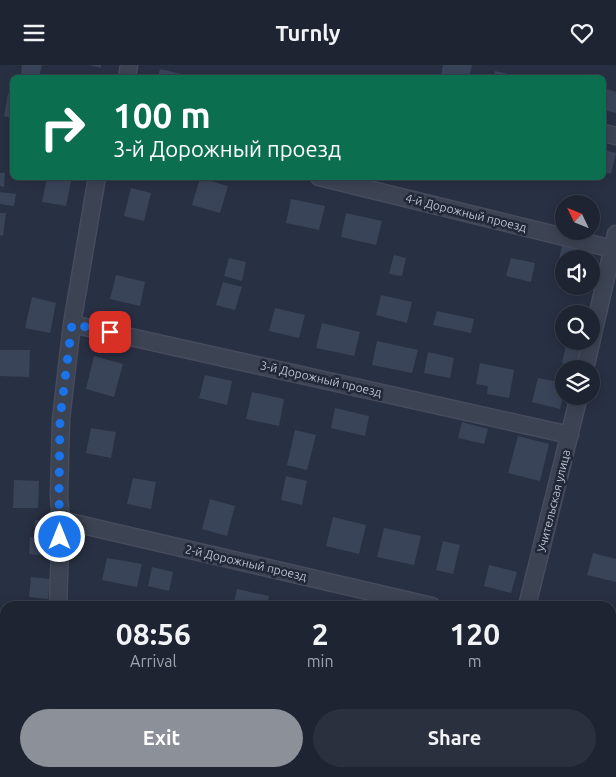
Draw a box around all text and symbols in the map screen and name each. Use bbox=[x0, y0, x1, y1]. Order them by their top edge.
icon: menu bbox=[20, 19, 48, 47]
icon: heart bbox=[568, 19, 596, 47]
text: Turnly bbox=[276, 20, 340, 45]
icon: right bbox=[30, 95, 95, 160]
text: 100 m bbox=[113, 95, 211, 135]
text: 3-й Дорожный проезд bbox=[113, 136, 341, 161]
street label: 4-й Дорожный проезд bbox=[404, 191, 528, 234]
north arrow bbox=[555, 195, 600, 240]
map controls bbox=[555, 195, 600, 405]
button: sound bbox=[555, 250, 600, 295]
button: search bbox=[555, 305, 600, 350]
pin bbox=[89, 311, 131, 353]
icon: arrive bbox=[96, 318, 124, 346]
street label: 3-й Дорожный проезд bbox=[259, 358, 383, 399]
button: layers bbox=[555, 360, 600, 405]
street label: Учительская улица bbox=[534, 448, 573, 554]
position arrow bbox=[33, 510, 85, 562]
street label: 2-й Дорожный проезд bbox=[184, 542, 308, 583]
text: 08:56 bbox=[116, 617, 191, 651]
text: 2 bbox=[312, 617, 329, 651]
text: 120 bbox=[449, 617, 500, 651]
text: Arrival bbox=[130, 652, 177, 670]
text: min bbox=[307, 652, 334, 670]
text: m bbox=[468, 652, 482, 670]
button: Exit bbox=[20, 709, 303, 767]
button: Share bbox=[313, 709, 596, 767]

